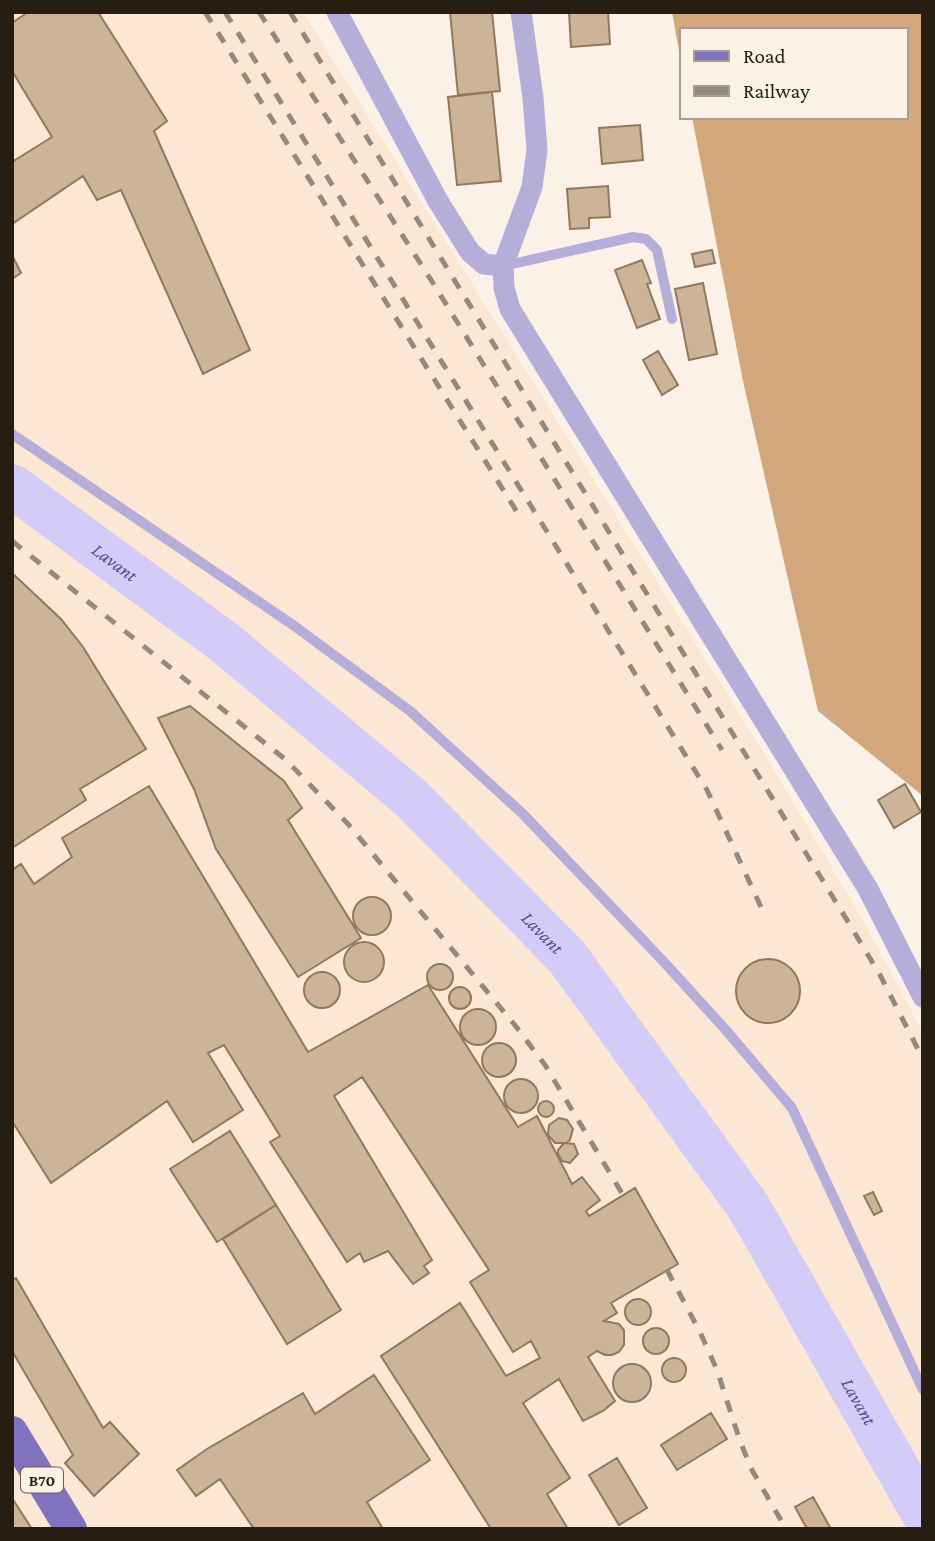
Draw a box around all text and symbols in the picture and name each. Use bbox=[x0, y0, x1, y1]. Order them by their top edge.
legend bbox=[680, 28, 907, 119]
text: Road bbox=[743, 44, 786, 68]
text: Railway bbox=[743, 79, 810, 103]
water label: Lavant bbox=[88, 539, 142, 586]
water label: Lavant bbox=[517, 907, 568, 958]
water label: Lavant bbox=[837, 1374, 881, 1429]
road number: B70 bbox=[21, 1468, 63, 1492]

